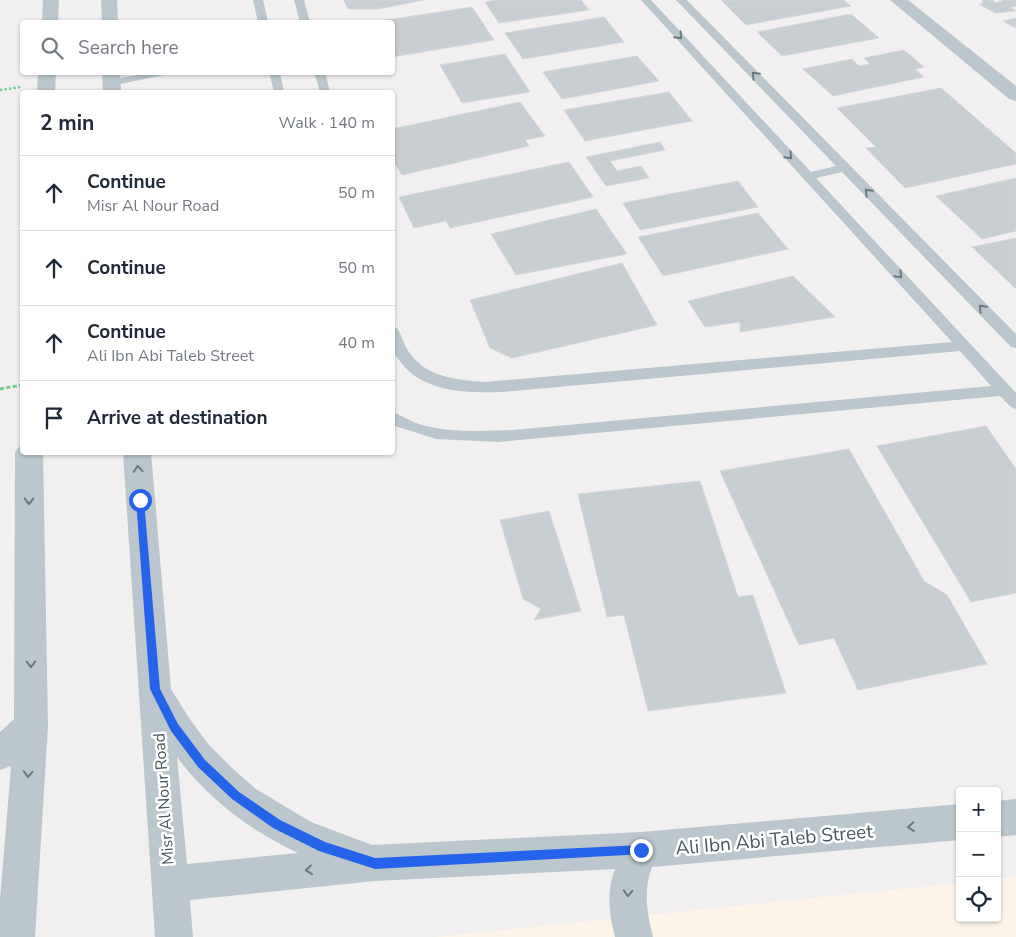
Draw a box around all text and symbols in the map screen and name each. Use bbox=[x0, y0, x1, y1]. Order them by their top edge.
search box bbox=[20, 20, 395, 75]
one-way arrow bbox=[673, 30, 682, 39]
icon: search bbox=[38, 34, 66, 62]
text: Search here bbox=[78, 35, 179, 61]
one-way arrow bbox=[752, 72, 761, 81]
text: 2 min bbox=[40, 109, 94, 137]
text: Walk · 140 m bbox=[279, 112, 375, 134]
one-way arrow bbox=[783, 150, 792, 159]
text: Continue bbox=[87, 169, 166, 195]
icon: ahead bbox=[40, 179, 68, 207]
text: 50 m bbox=[338, 182, 375, 204]
one-way arrow bbox=[865, 188, 874, 197]
text: Misr Al Nour Road bbox=[87, 195, 219, 217]
icon: ahead bbox=[40, 254, 68, 282]
text: Continue bbox=[87, 255, 166, 281]
text: 50 m bbox=[338, 257, 375, 279]
one-way arrow bbox=[893, 270, 902, 279]
one-way arrow bbox=[979, 305, 988, 314]
text: Continue bbox=[87, 319, 166, 345]
icon: ahead bbox=[40, 329, 68, 357]
text: 40 m bbox=[338, 332, 375, 354]
text: Ali Ibn Abi Taleb Street bbox=[87, 345, 254, 367]
icon: arrive bbox=[40, 404, 68, 432]
text: Arrive at destination bbox=[87, 405, 268, 431]
one-way arrow bbox=[133, 465, 144, 473]
route start bbox=[129, 489, 152, 512]
one-way arrow bbox=[24, 498, 34, 505]
one-way arrow bbox=[25, 660, 36, 668]
street label: Misr Al Nour Road bbox=[148, 732, 180, 866]
one-way arrow bbox=[23, 771, 34, 779]
map controls bbox=[956, 787, 1001, 922]
button: + bbox=[956, 787, 1001, 832]
street label: Ali Ibn Abi Taleb Street bbox=[674, 818, 874, 862]
one-way arrow bbox=[907, 821, 915, 832]
button: − bbox=[956, 832, 1001, 877]
route end bbox=[630, 839, 653, 862]
one-way arrow bbox=[305, 864, 313, 875]
button: locate bbox=[956, 877, 1001, 922]
one-way arrow bbox=[622, 889, 633, 897]

